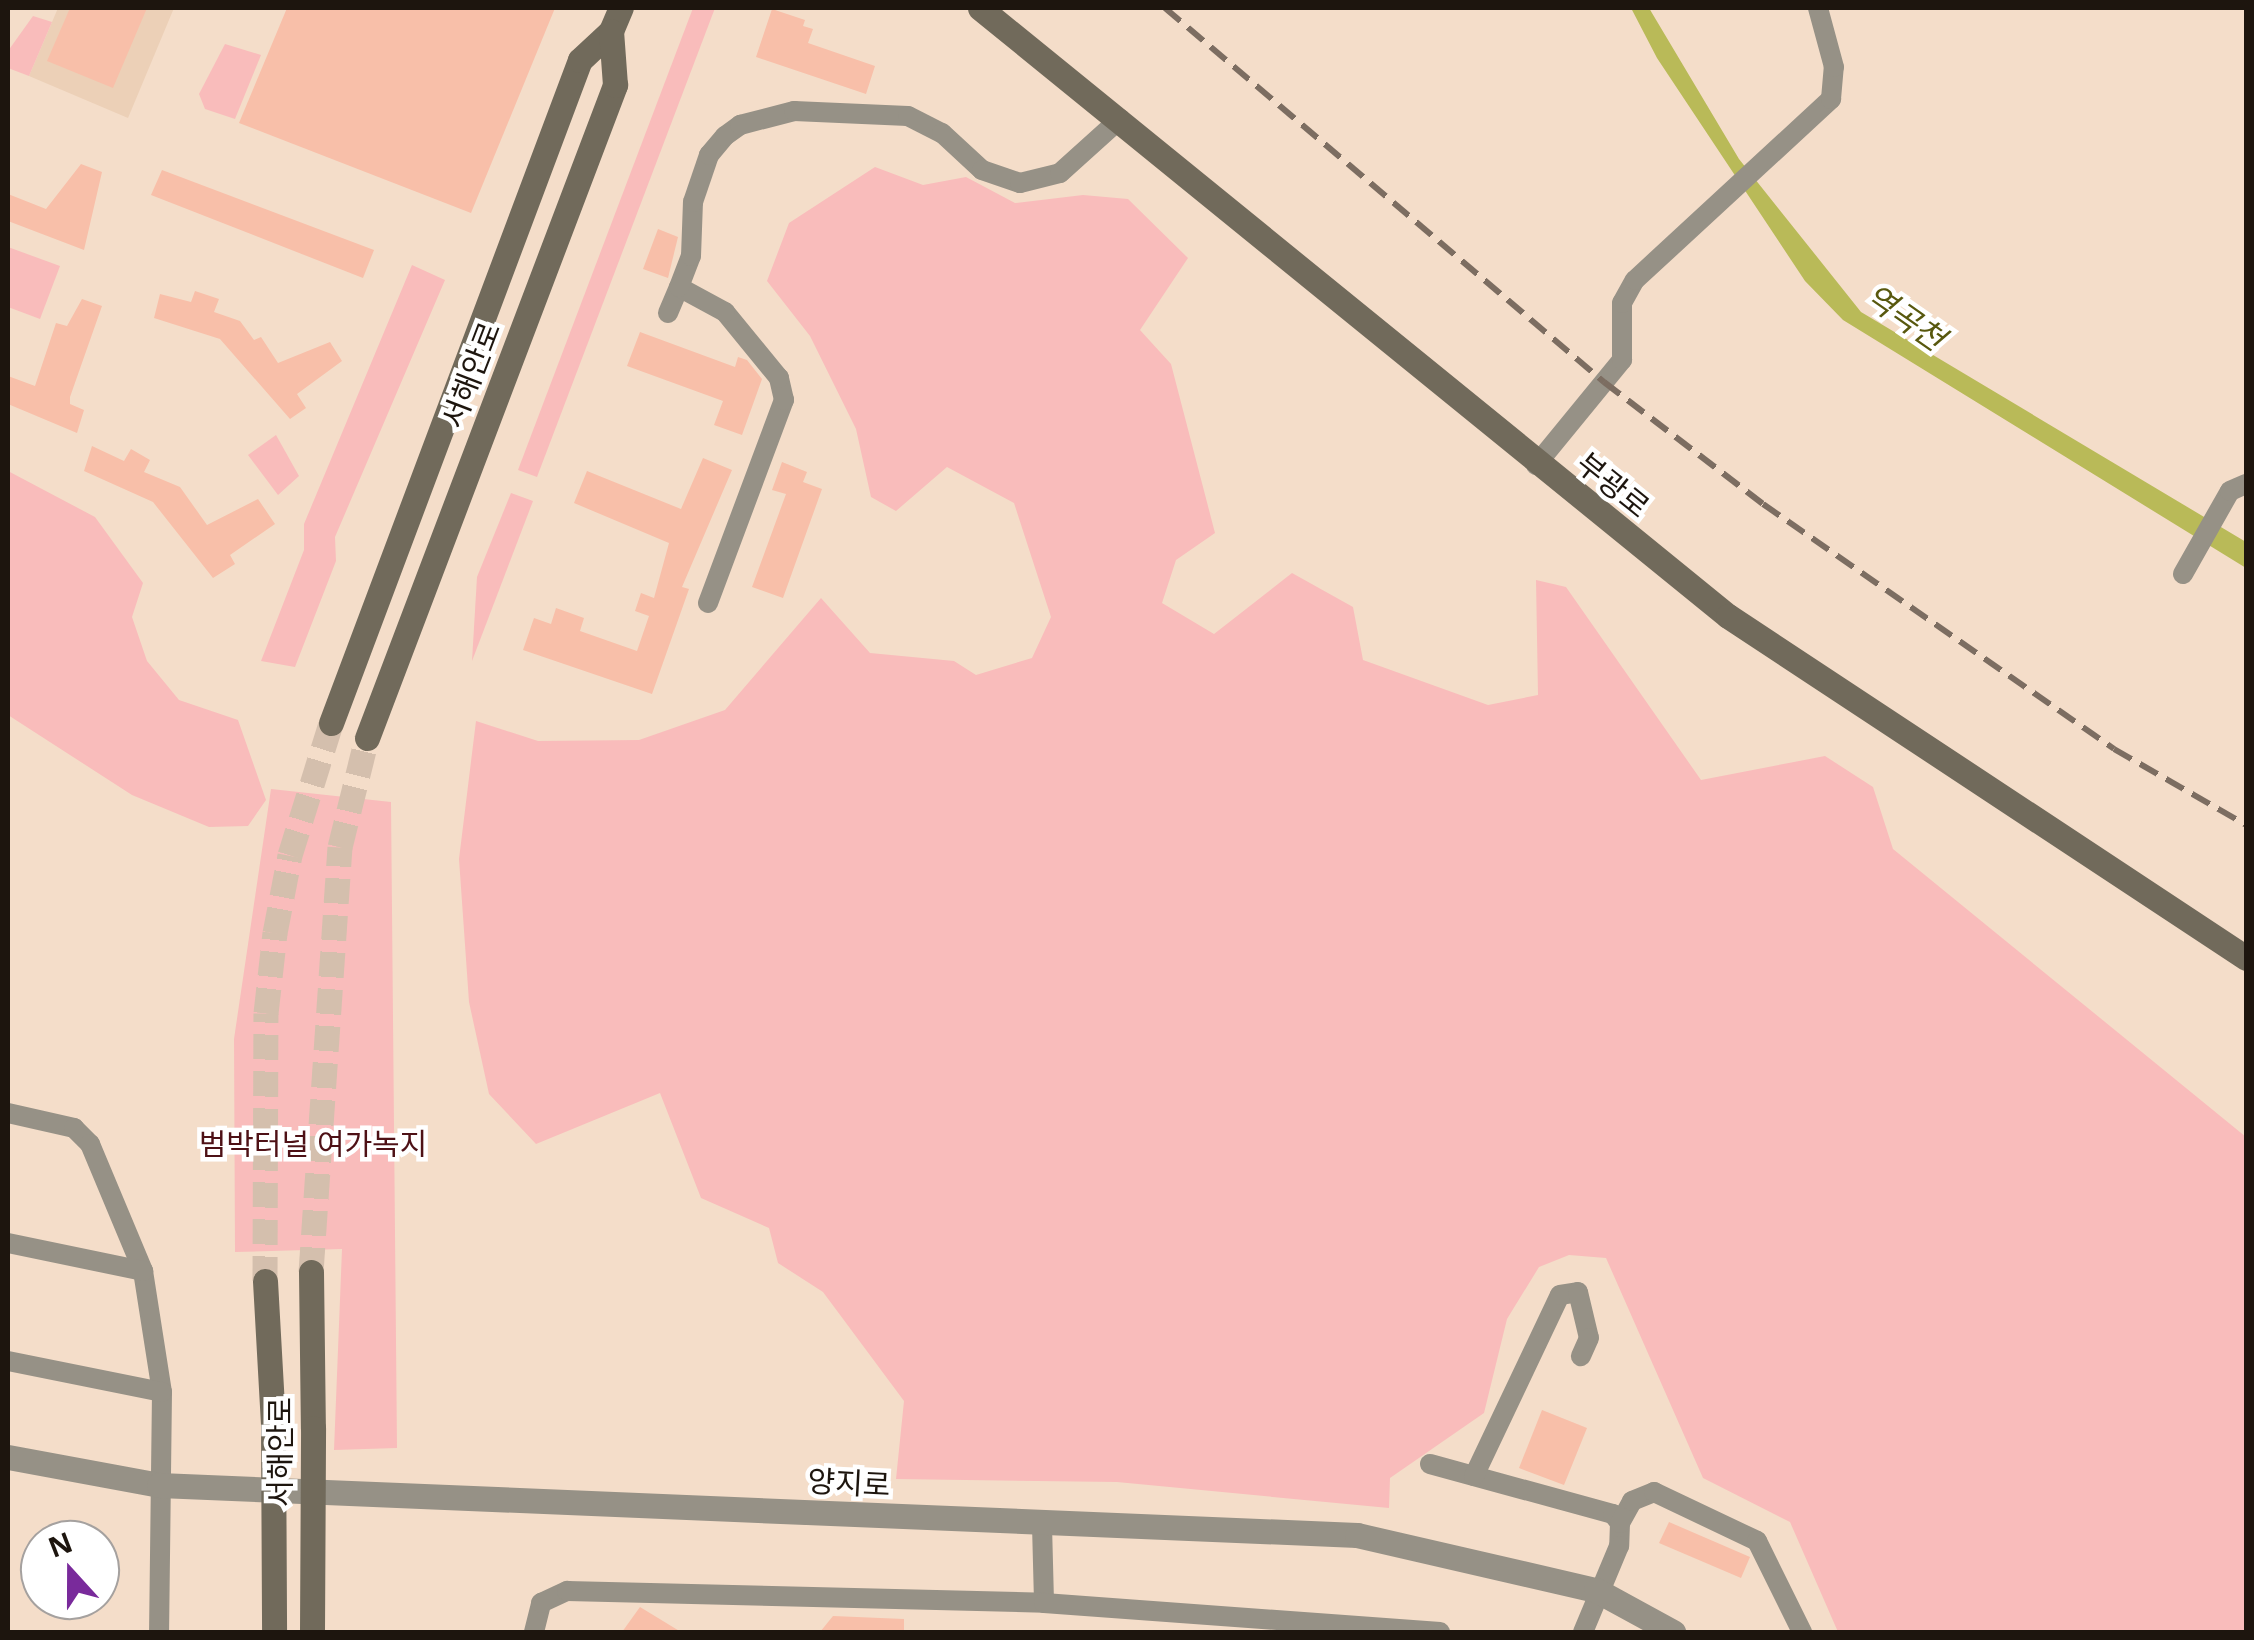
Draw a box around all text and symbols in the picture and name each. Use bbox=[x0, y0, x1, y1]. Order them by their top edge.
water label: 역곡천 bbox=[1858, 276, 1952, 358]
street label: 서해안로 bbox=[434, 317, 508, 433]
street label: 부광로 bbox=[1569, 445, 1657, 525]
park label: 범박터널 여가녹지 bbox=[199, 1126, 427, 1162]
street label: 서해안로 bbox=[262, 1397, 298, 1507]
street label: 양지로 bbox=[807, 1463, 891, 1503]
north arrow bbox=[20, 1520, 120, 1620]
text: N bbox=[43, 1522, 77, 1566]

